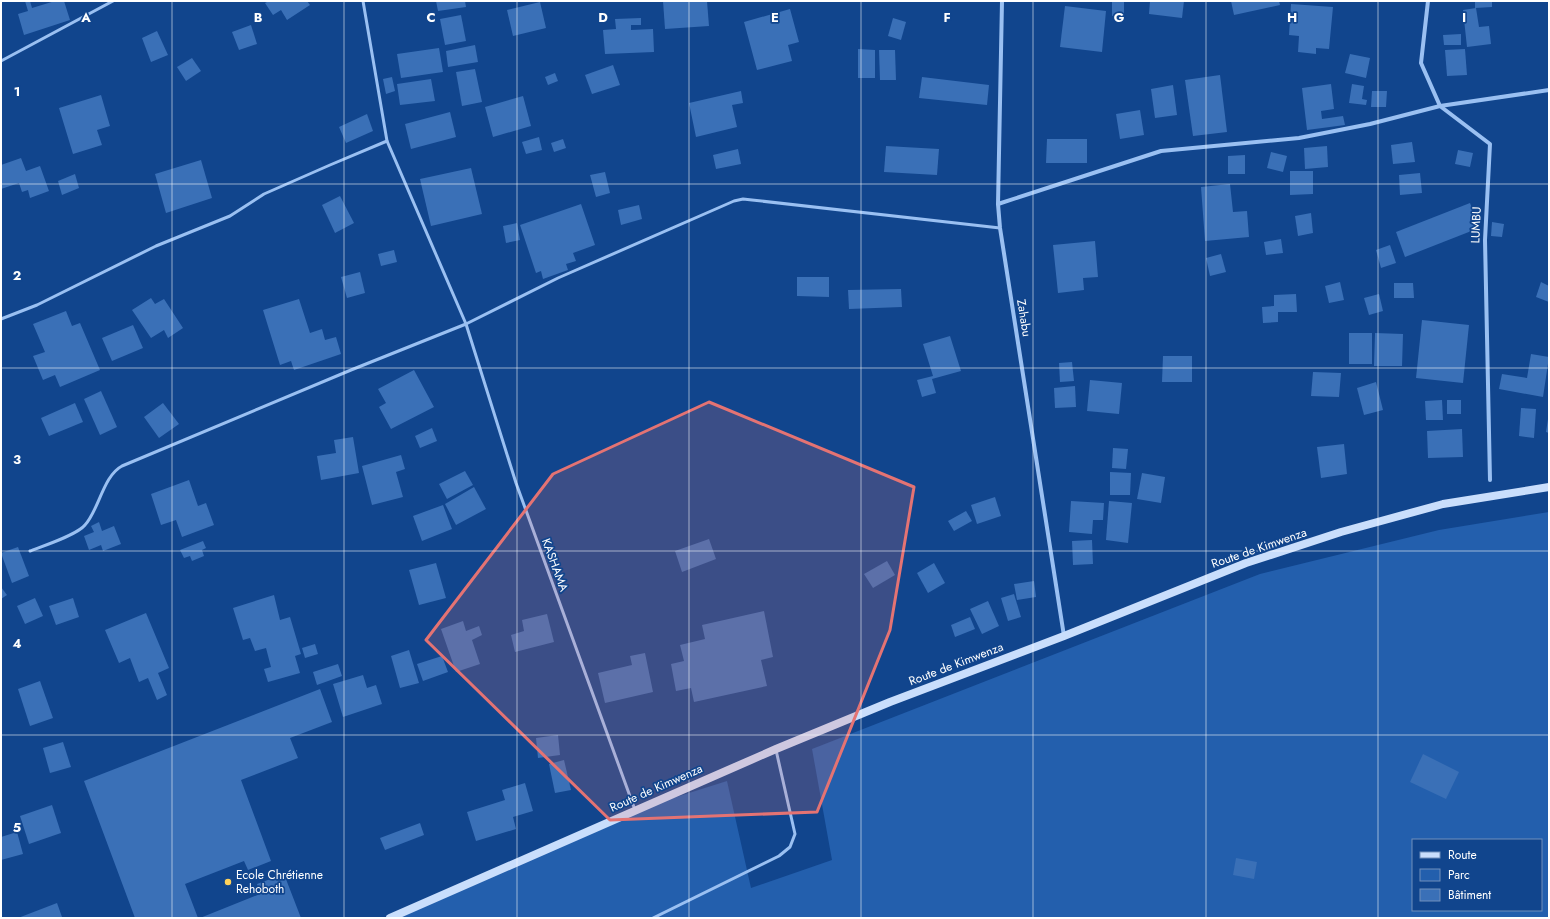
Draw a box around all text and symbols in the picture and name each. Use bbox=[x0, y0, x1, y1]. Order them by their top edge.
text: A bbox=[80, 8, 91, 27]
text: B bbox=[254, 8, 263, 27]
text: C bbox=[426, 8, 436, 27]
text: D bbox=[598, 8, 608, 27]
text: E bbox=[771, 8, 779, 27]
text: F bbox=[943, 8, 951, 27]
text: G bbox=[1114, 8, 1125, 27]
text: H bbox=[1287, 8, 1297, 27]
text: I bbox=[1462, 8, 1466, 27]
text: 1 bbox=[14, 82, 20, 101]
street label: LUMBU bbox=[1466, 206, 1486, 244]
text: 2 bbox=[13, 266, 21, 285]
street label: Zahabu bbox=[1012, 298, 1036, 338]
text: 3 bbox=[13, 450, 21, 469]
street label: Route de Kimwenza bbox=[1209, 523, 1309, 573]
street label: KASHAMA bbox=[537, 536, 573, 594]
text: 4 bbox=[12, 634, 22, 653]
street label: Route de Kimwenza bbox=[906, 638, 1006, 690]
street label: Route de Kimwenza bbox=[607, 759, 705, 817]
text: 5 bbox=[13, 818, 21, 837]
legend bbox=[1412, 839, 1542, 911]
text: Route bbox=[1448, 846, 1477, 864]
place label: Ecole Chrétienne Rehoboth bbox=[236, 866, 323, 898]
text: Parc bbox=[1448, 866, 1470, 884]
marker: Ecole Chrétienne Rehoboth bbox=[223, 877, 233, 887]
text: Bâtiment bbox=[1448, 886, 1491, 904]

